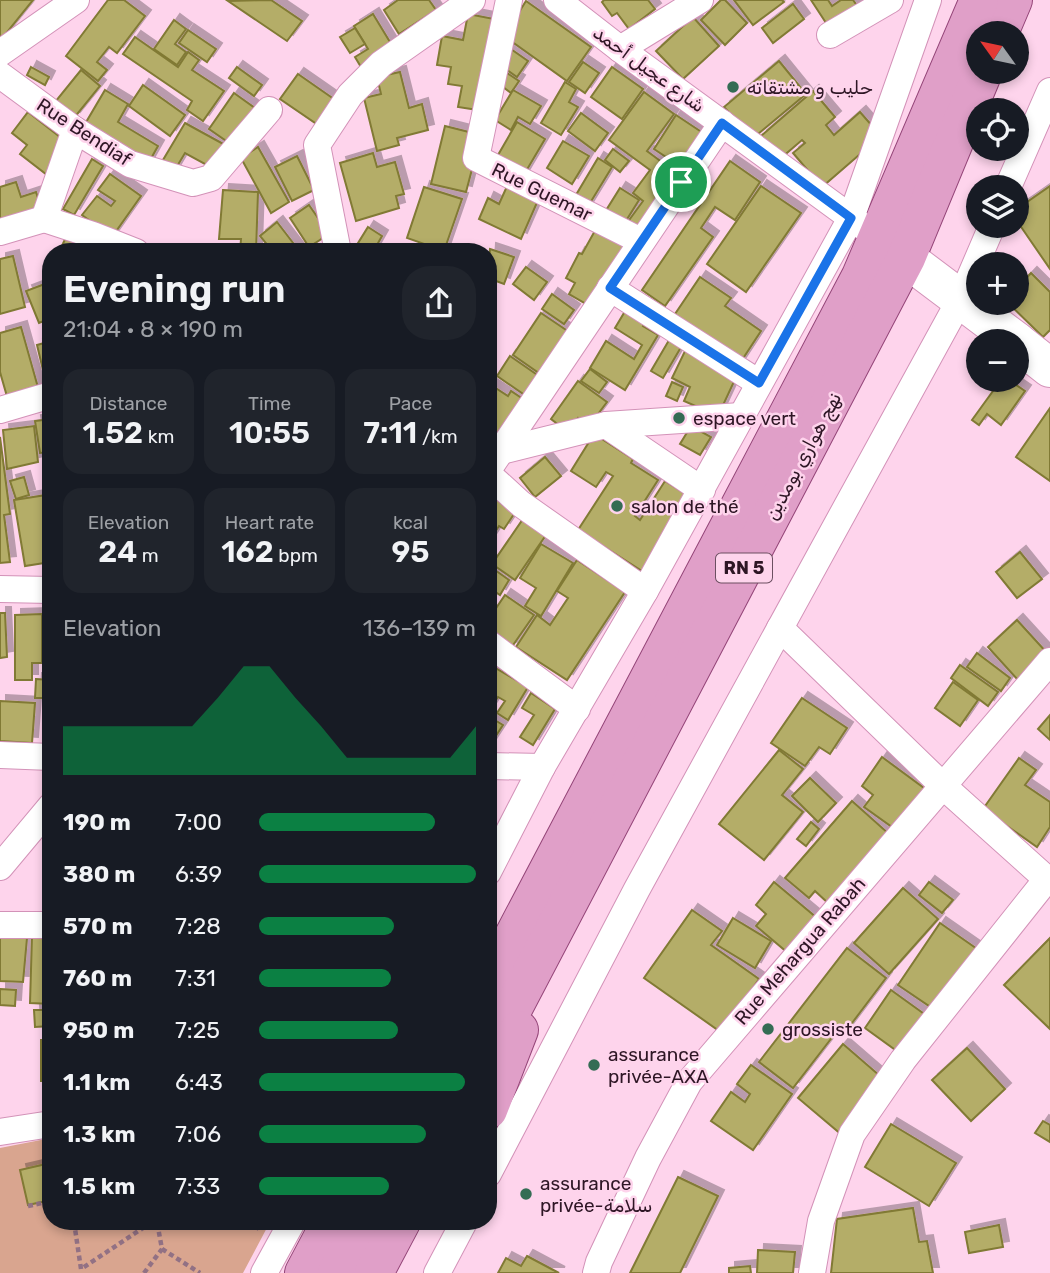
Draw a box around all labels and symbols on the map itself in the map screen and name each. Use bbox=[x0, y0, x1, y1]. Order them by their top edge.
street label: شارع عجيل أحمد bbox=[587, 21, 710, 119]
north arrow bbox=[966, 21, 1029, 84]
place label: حليب و مشتقاته bbox=[747, 76, 873, 99]
marker: حليب و مشتقاته bbox=[725, 79, 741, 95]
street label: Rue Bendiaf bbox=[33, 93, 136, 171]
pin bbox=[651, 152, 711, 212]
street label: Rue Guemar bbox=[488, 158, 597, 227]
street label: نهج هواري بومدين bbox=[760, 388, 848, 525]
place label: espace vert bbox=[693, 407, 796, 430]
marker: espace vert bbox=[671, 410, 687, 426]
place label: salon de thé bbox=[631, 495, 739, 518]
marker: salon de thé bbox=[609, 498, 625, 514]
road number: RN 5 bbox=[716, 554, 772, 582]
street label: Rue Mehargua Rabah bbox=[730, 872, 870, 1030]
place label: grossiste bbox=[782, 1018, 863, 1041]
marker: grossiste bbox=[760, 1021, 776, 1037]
place label: assurance privée-AXA bbox=[608, 1043, 709, 1088]
marker: assurance privée-AXA bbox=[586, 1057, 602, 1073]
place label: assurance privée-سلامة bbox=[540, 1172, 652, 1217]
marker: assurance privée-سلامة bbox=[518, 1186, 534, 1202]

